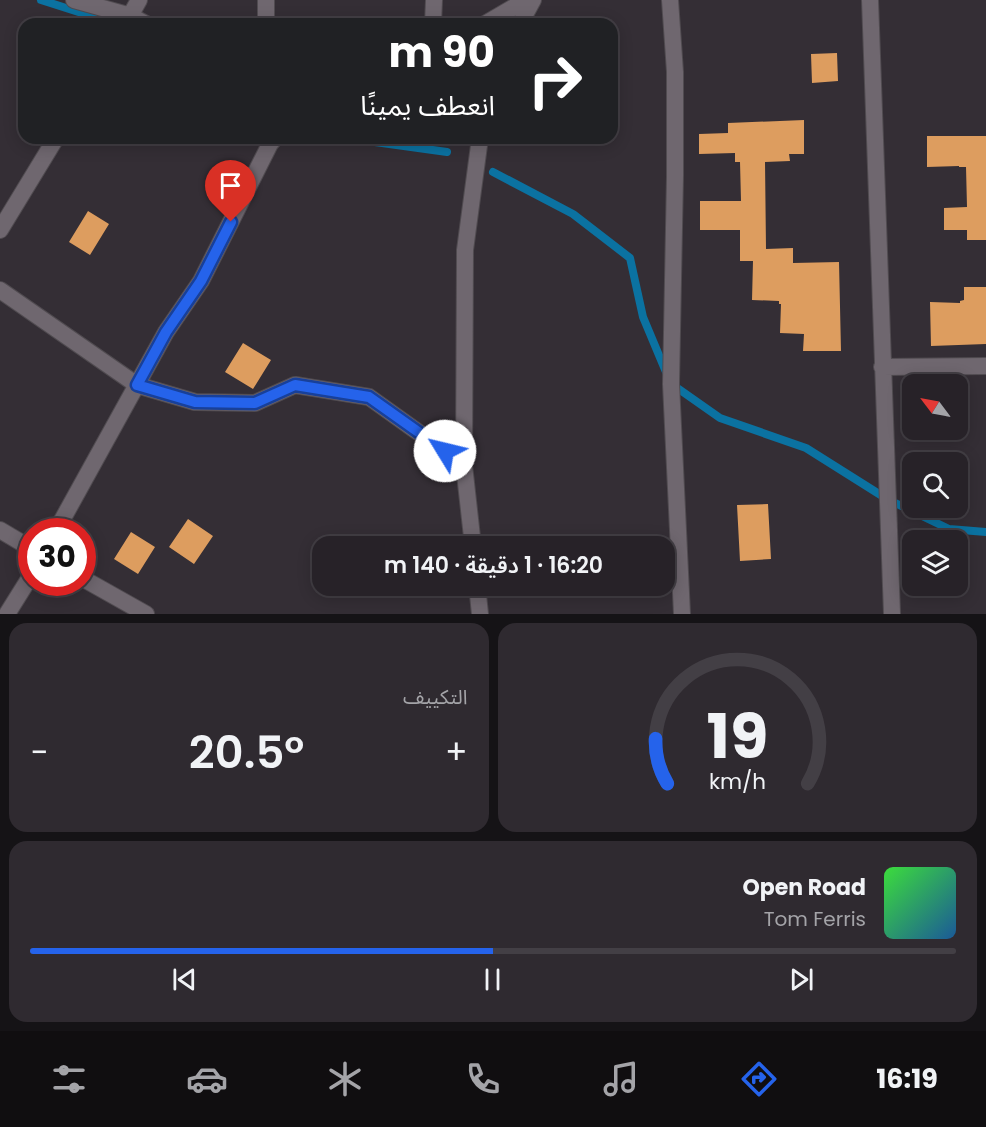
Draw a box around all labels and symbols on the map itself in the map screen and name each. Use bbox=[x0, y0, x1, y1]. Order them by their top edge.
pin bbox=[205, 160, 256, 222]
north arrow bbox=[902, 374, 968, 440]
position arrow bbox=[413, 419, 477, 483]
speed limit sign: 30 bbox=[18, 518, 96, 596]

